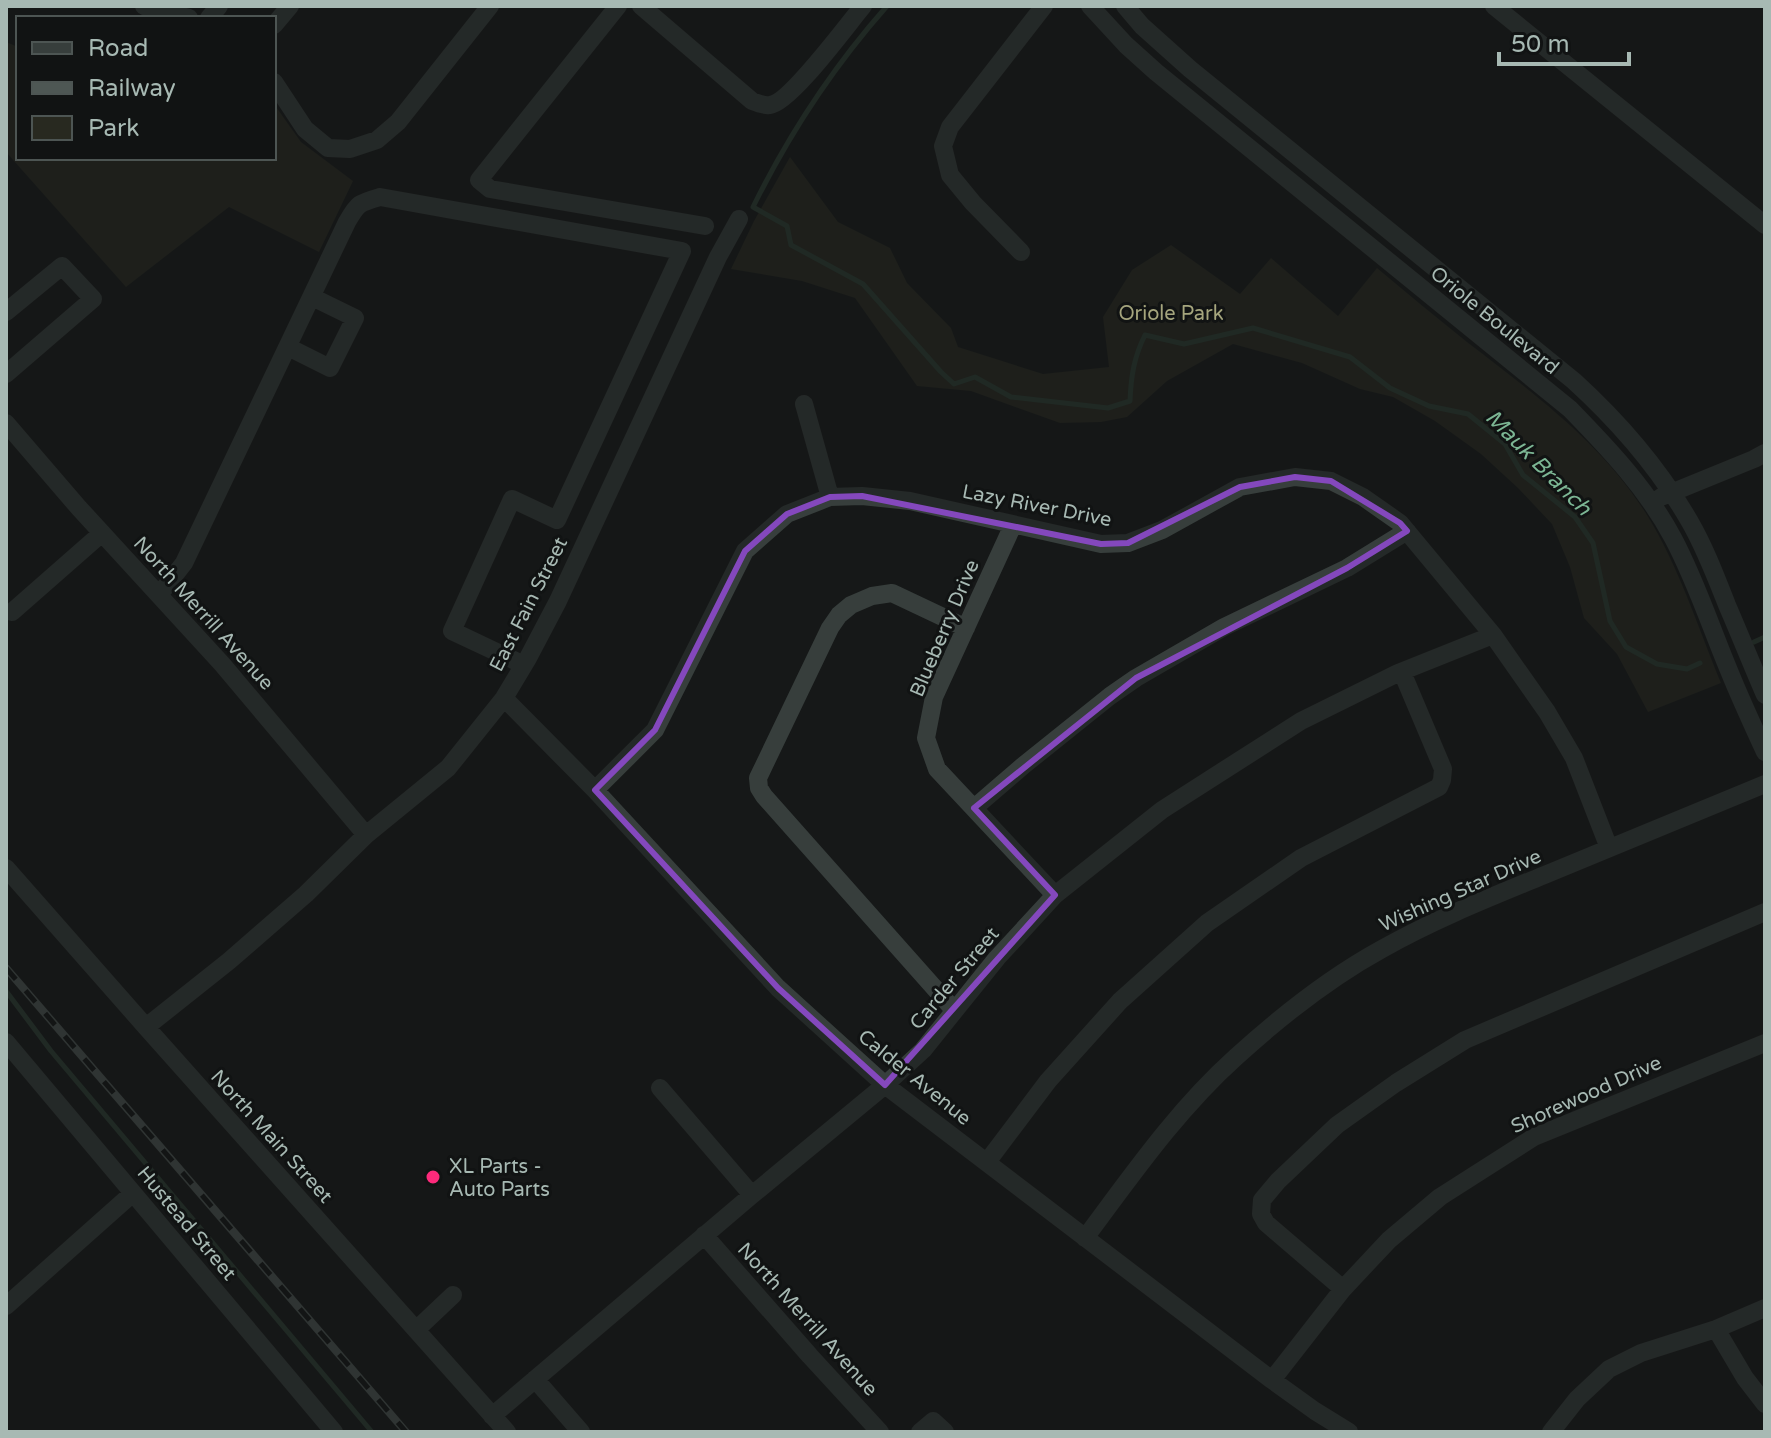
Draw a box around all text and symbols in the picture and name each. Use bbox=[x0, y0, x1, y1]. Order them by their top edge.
legend bbox=[16, 16, 276, 160]
scale bar bbox=[1499, 16, 1629, 66]
text: 50 m bbox=[1511, 30, 1569, 59]
text: Road bbox=[88, 34, 148, 63]
text: Railway bbox=[88, 74, 176, 103]
text: Park bbox=[88, 114, 139, 143]
street label: Oriole Boulevard bbox=[1425, 262, 1563, 380]
park label: Oriole Park bbox=[1118, 302, 1224, 326]
water label: Mauk Branch bbox=[1480, 404, 1597, 521]
street label: Lazy River Drive bbox=[960, 480, 1114, 532]
street label: North Merrill Avenue bbox=[128, 532, 278, 695]
street label: East Fain Street bbox=[485, 533, 573, 676]
street label: Blueberry Drive bbox=[905, 556, 985, 701]
street label: Wishing Star Drive bbox=[1376, 844, 1545, 937]
street label: Carder Street bbox=[905, 922, 1005, 1035]
street label: Calder Avenue bbox=[853, 1025, 976, 1131]
street label: Shorewood Drive bbox=[1507, 1051, 1665, 1139]
street label: North Main Street bbox=[205, 1065, 338, 1208]
place label: XL Parts - Auto Parts bbox=[449, 1155, 550, 1202]
street label: Hustead Street bbox=[132, 1162, 241, 1286]
marker: XL Parts - Auto Parts bbox=[424, 1168, 442, 1186]
street label: North Merrill Avenue bbox=[732, 1238, 882, 1401]

